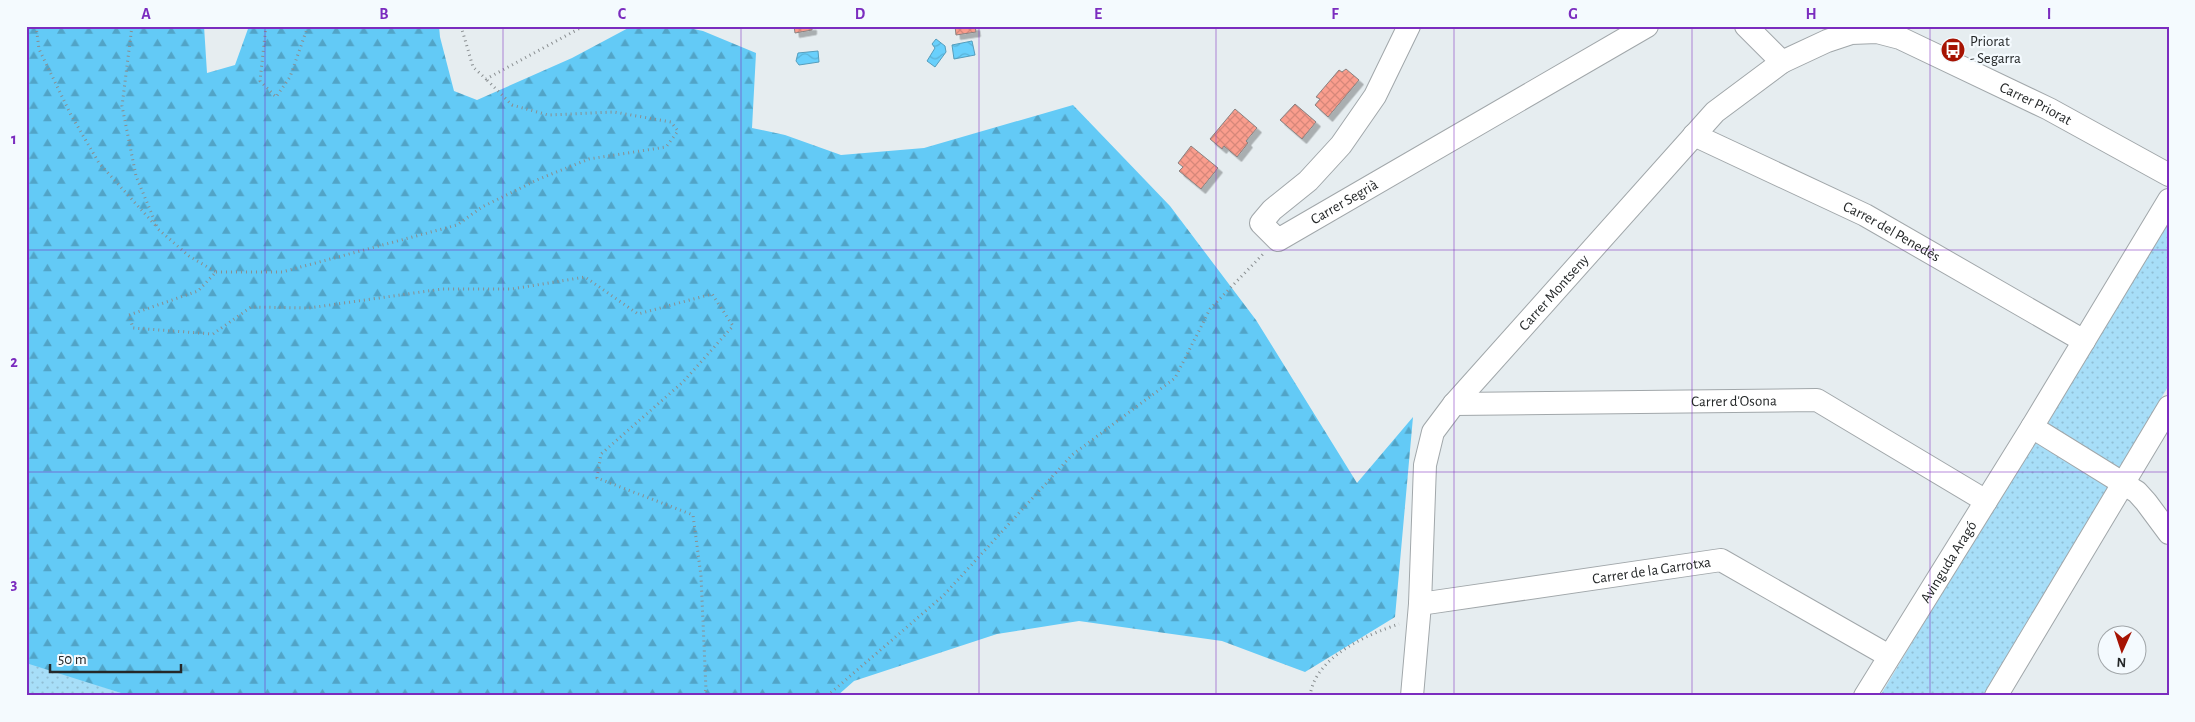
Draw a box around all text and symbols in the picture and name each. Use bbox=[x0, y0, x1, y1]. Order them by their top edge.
text: A bbox=[141, 6, 151, 22]
text: B bbox=[379, 6, 389, 22]
text: C bbox=[618, 6, 627, 22]
text: D bbox=[855, 6, 866, 22]
text: E bbox=[1094, 6, 1102, 22]
text: F bbox=[1331, 6, 1339, 22]
text: G bbox=[1568, 6, 1578, 22]
text: H bbox=[1805, 6, 1817, 22]
text: I bbox=[2047, 6, 2051, 22]
place label: Priorat - Segarra bbox=[1970, 34, 2021, 66]
bus stop icon: Priorat - Segarra bbox=[1940, 37, 1966, 63]
street label: Carrer Priorat bbox=[1997, 80, 2074, 128]
text: 1 bbox=[11, 131, 17, 147]
street label: Carrer Segrià bbox=[1308, 177, 1381, 227]
street label: Carrer del Penedès bbox=[1841, 199, 1943, 265]
street label: Carrer Montseny bbox=[1516, 251, 1592, 334]
text: 2 bbox=[10, 354, 18, 370]
street label: Carrer d'Osona bbox=[1691, 393, 1777, 409]
street label: Avinguda Aragó bbox=[1918, 519, 1980, 606]
street label: Carrer de la Garrotxa bbox=[1591, 555, 1712, 587]
text: 3 bbox=[11, 576, 18, 592]
north arrow bbox=[2098, 624, 2148, 674]
scale bar bbox=[50, 642, 181, 674]
text: 50 m bbox=[58, 652, 87, 667]
text: N bbox=[2116, 655, 2127, 669]

